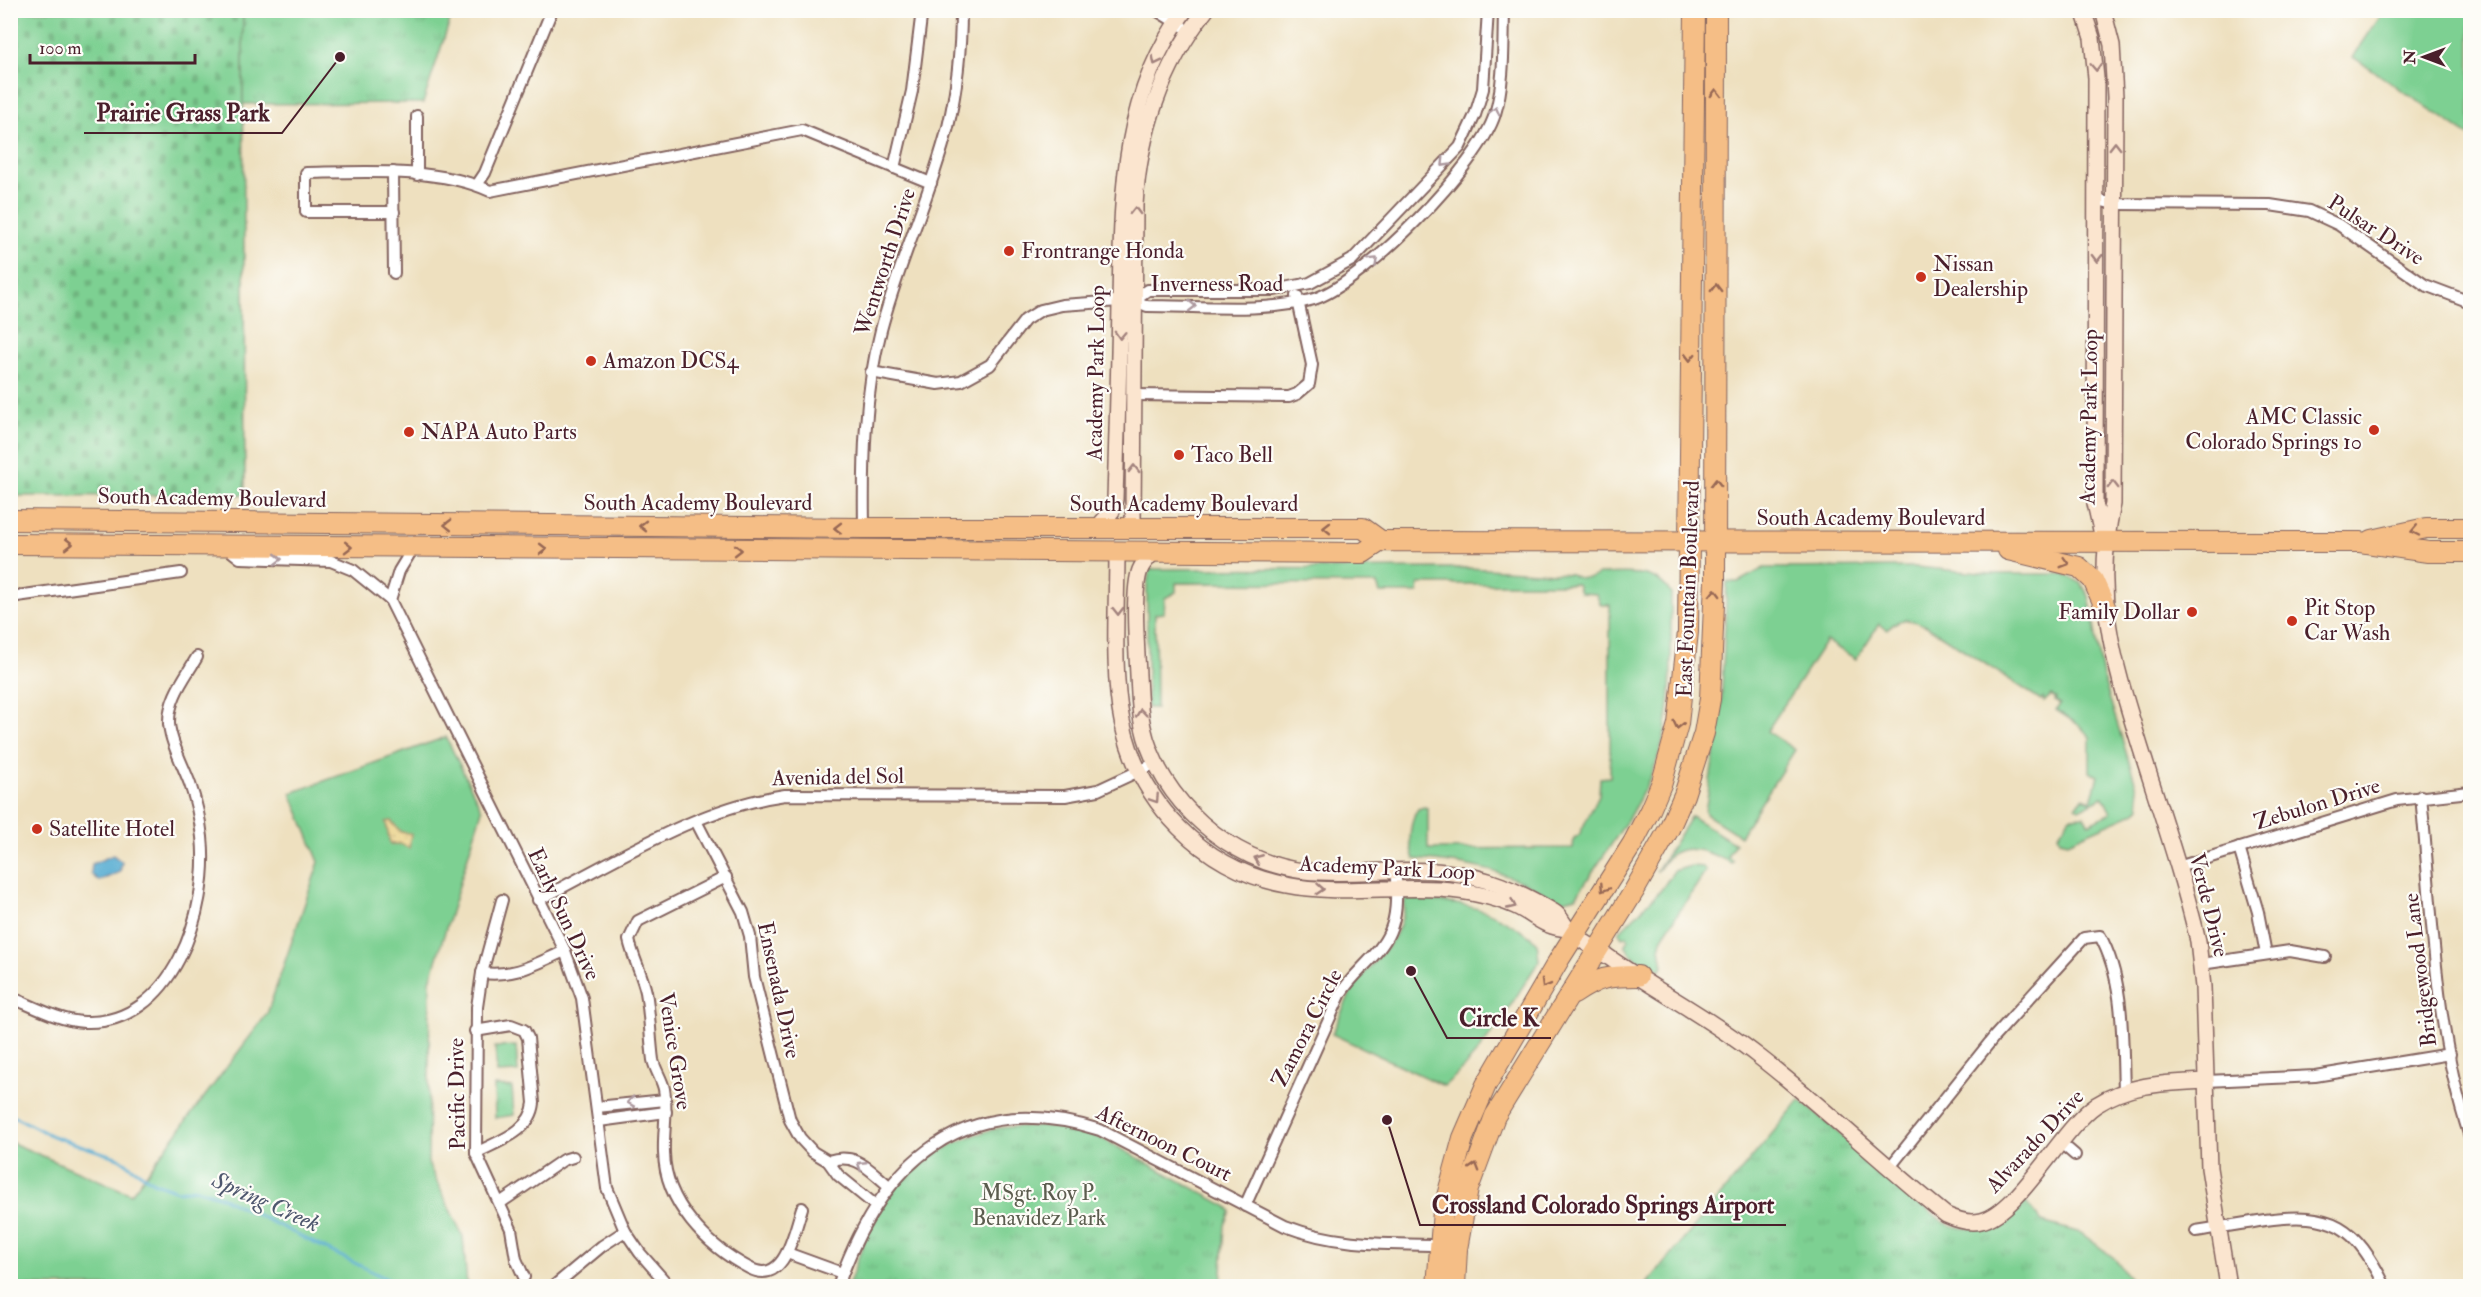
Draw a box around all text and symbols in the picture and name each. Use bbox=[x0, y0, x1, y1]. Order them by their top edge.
scale bar bbox=[30, 27, 195, 65]
north arrow bbox=[2394, 27, 2454, 87]
text: 100 m bbox=[39, 37, 82, 60]
text: N bbox=[2400, 49, 2420, 65]
one-way arrow bbox=[1151, 55, 1163, 66]
one-way arrow bbox=[2089, 63, 2102, 72]
one-way arrow bbox=[1710, 88, 1722, 97]
callout: Prairie Grass Park bbox=[84, 91, 282, 133]
text: Prairie Grass Park bbox=[96, 98, 270, 129]
one-way arrow bbox=[1487, 106, 1500, 116]
one-way arrow bbox=[2108, 141, 2121, 150]
one-way arrow bbox=[1441, 157, 1452, 167]
street label: Wentworth Drive bbox=[848, 185, 922, 340]
street label: Pulsar Drive bbox=[2322, 188, 2430, 272]
one-way arrow bbox=[1129, 206, 1141, 215]
place label: Frontrange Honda bbox=[1021, 237, 1185, 265]
marker: Frontrange Honda bbox=[1002, 244, 1016, 258]
place label: Nissan Dealership bbox=[1933, 250, 2028, 304]
one-way arrow bbox=[2091, 254, 2103, 263]
one-way arrow bbox=[1367, 257, 1378, 268]
street label: Inverness Road bbox=[1151, 270, 1284, 298]
marker: Nissan Dealership bbox=[1914, 270, 1928, 284]
one-way arrow bbox=[1710, 283, 1722, 292]
street label: Academy Park Loop bbox=[1080, 285, 1113, 462]
one-way arrow bbox=[1187, 300, 1196, 312]
street label: Academy Park Loop bbox=[2073, 329, 2106, 506]
one-way arrow bbox=[1113, 330, 1126, 339]
place label: Amazon DCS4 bbox=[602, 347, 740, 375]
one-way arrow bbox=[1684, 352, 1696, 361]
marker: Amazon DCS4 bbox=[584, 354, 598, 368]
place label: AMC Classic Colorado Springs 10 bbox=[2185, 403, 2362, 457]
place label: NAPA Auto Parts bbox=[421, 418, 577, 446]
marker: AMC Classic Colorado Springs 10 bbox=[2367, 423, 2381, 437]
marker: NAPA Auto Parts bbox=[402, 425, 416, 439]
place label: Taco Bell bbox=[1191, 441, 1273, 469]
marker: Taco Bell bbox=[1172, 448, 1186, 462]
one-way arrow bbox=[1128, 464, 1140, 473]
one-way arrow bbox=[1710, 478, 1722, 487]
street label: East Fountain Boulevard bbox=[1670, 480, 1706, 698]
one-way arrow bbox=[2107, 480, 2119, 489]
street label: South Academy Boulevard bbox=[97, 482, 327, 514]
street label: South Academy Boulevard bbox=[584, 489, 813, 517]
street label: South Academy Boulevard bbox=[1070, 490, 1299, 518]
street label: South Academy Boulevard bbox=[1757, 504, 1986, 532]
one-way arrow bbox=[443, 518, 452, 531]
one-way arrow bbox=[638, 520, 647, 532]
one-way arrow bbox=[833, 522, 842, 534]
one-way arrow bbox=[1322, 522, 1331, 534]
one-way arrow bbox=[2410, 523, 2420, 536]
one-way arrow bbox=[64, 538, 73, 550]
one-way arrow bbox=[343, 541, 352, 553]
one-way arrow bbox=[538, 543, 547, 555]
one-way arrow bbox=[733, 544, 742, 556]
one-way arrow bbox=[273, 552, 282, 565]
one-way arrow bbox=[2059, 556, 2070, 568]
one-way arrow bbox=[1709, 588, 1721, 597]
place label: Pit Stop Car Wash bbox=[2304, 594, 2391, 647]
place label: Family Dollar bbox=[2058, 598, 2181, 626]
marker: Family Dollar bbox=[2185, 605, 2199, 619]
one-way arrow bbox=[1111, 607, 1124, 616]
marker: Pit Stop Car Wash bbox=[2285, 614, 2299, 628]
one-way arrow bbox=[1135, 709, 1148, 718]
one-way arrow bbox=[1672, 720, 1685, 730]
street label: Avenida del Sol bbox=[771, 762, 905, 792]
street label: Zebulon Drive bbox=[2251, 772, 2383, 836]
one-way arrow bbox=[1148, 792, 1159, 803]
place label: Satellite Hotel bbox=[49, 815, 175, 843]
marker: Satellite Hotel bbox=[30, 822, 44, 836]
street label: Early Sun Drive bbox=[521, 843, 607, 985]
street label: Academy Park Loop bbox=[1297, 849, 1476, 888]
street label: Verde Drive bbox=[2183, 850, 2235, 960]
one-way arrow bbox=[1253, 854, 1264, 866]
one-way arrow bbox=[1315, 882, 1324, 895]
one-way arrow bbox=[1600, 882, 1611, 893]
street label: Bridgewood Lane bbox=[2397, 892, 2443, 1048]
one-way arrow bbox=[1506, 898, 1517, 910]
street label: Ensenada Drive bbox=[751, 919, 807, 1061]
street label: Zamora Circle bbox=[1265, 964, 1349, 1092]
one-way arrow bbox=[1541, 978, 1552, 988]
street label: Venice Grove bbox=[652, 990, 698, 1112]
callout: Circle K bbox=[1447, 996, 1551, 1038]
text: Circle K bbox=[1459, 1003, 1540, 1034]
street label: Pacific Drive bbox=[442, 1038, 472, 1150]
street label: Alvarado Drive bbox=[1979, 1083, 2090, 1199]
one-way arrow bbox=[627, 1096, 636, 1108]
street label: Afternoon Court bbox=[1091, 1098, 1236, 1188]
one-way arrow bbox=[857, 1160, 867, 1172]
one-way arrow bbox=[1468, 1162, 1480, 1173]
water label: Spring Creek bbox=[206, 1164, 325, 1240]
park label: MSgt. Roy P. Benavidez Park bbox=[972, 1179, 1107, 1232]
callout: Crossland Colorado Springs Airport bbox=[1420, 1183, 1786, 1225]
text: Crossland Colorado Springs Airport bbox=[1432, 1190, 1774, 1221]

